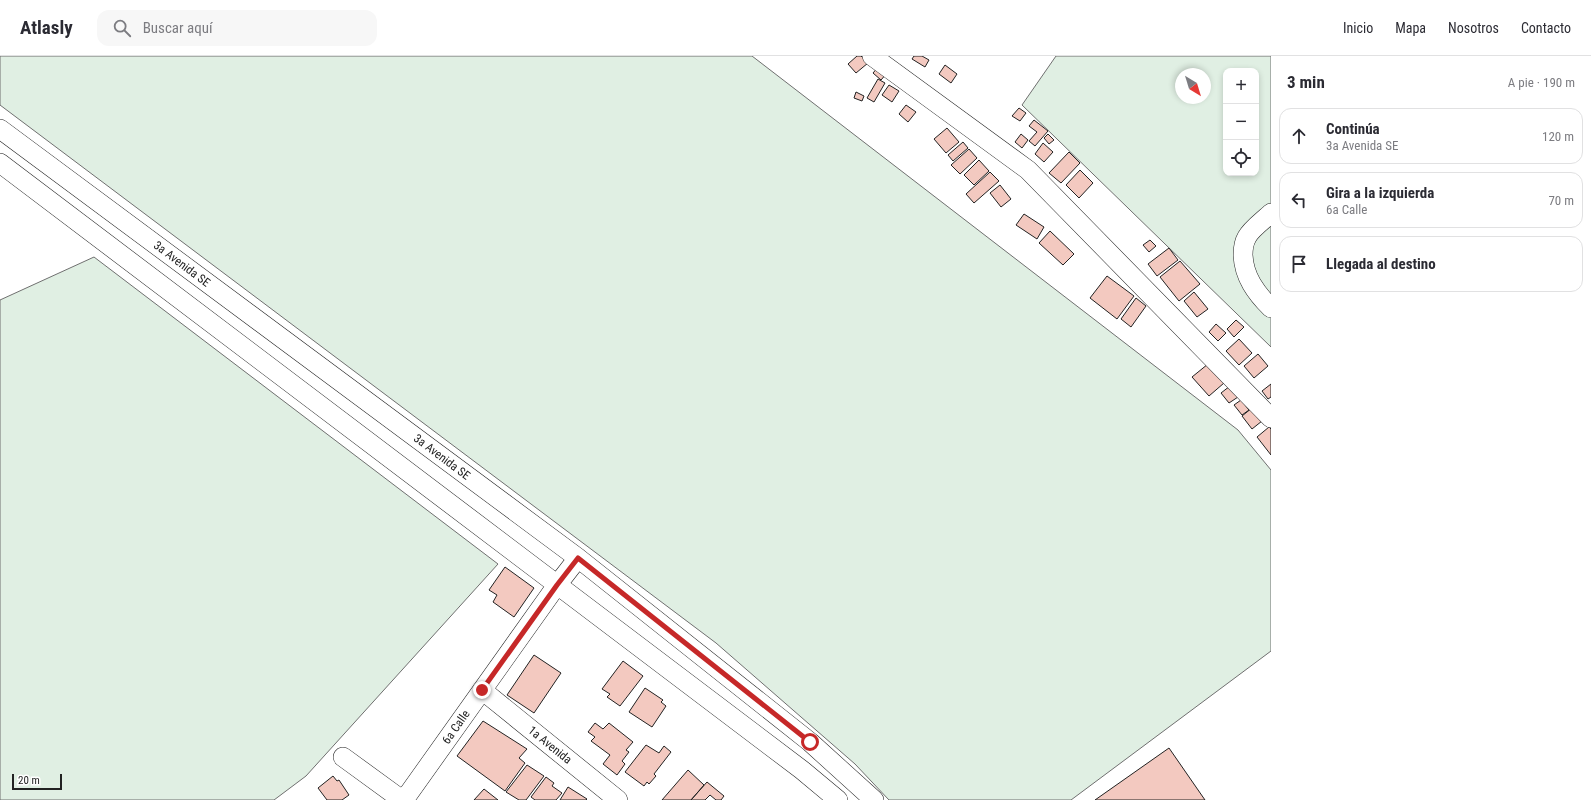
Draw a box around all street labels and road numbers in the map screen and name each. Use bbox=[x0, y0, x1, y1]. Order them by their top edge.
street label: 3a Avenida SE bbox=[151, 238, 213, 290]
street label: 3a Avenida SE bbox=[411, 431, 473, 483]
street label: 6a Calle bbox=[439, 707, 473, 747]
street label: 1a Avenida bbox=[525, 723, 575, 767]

